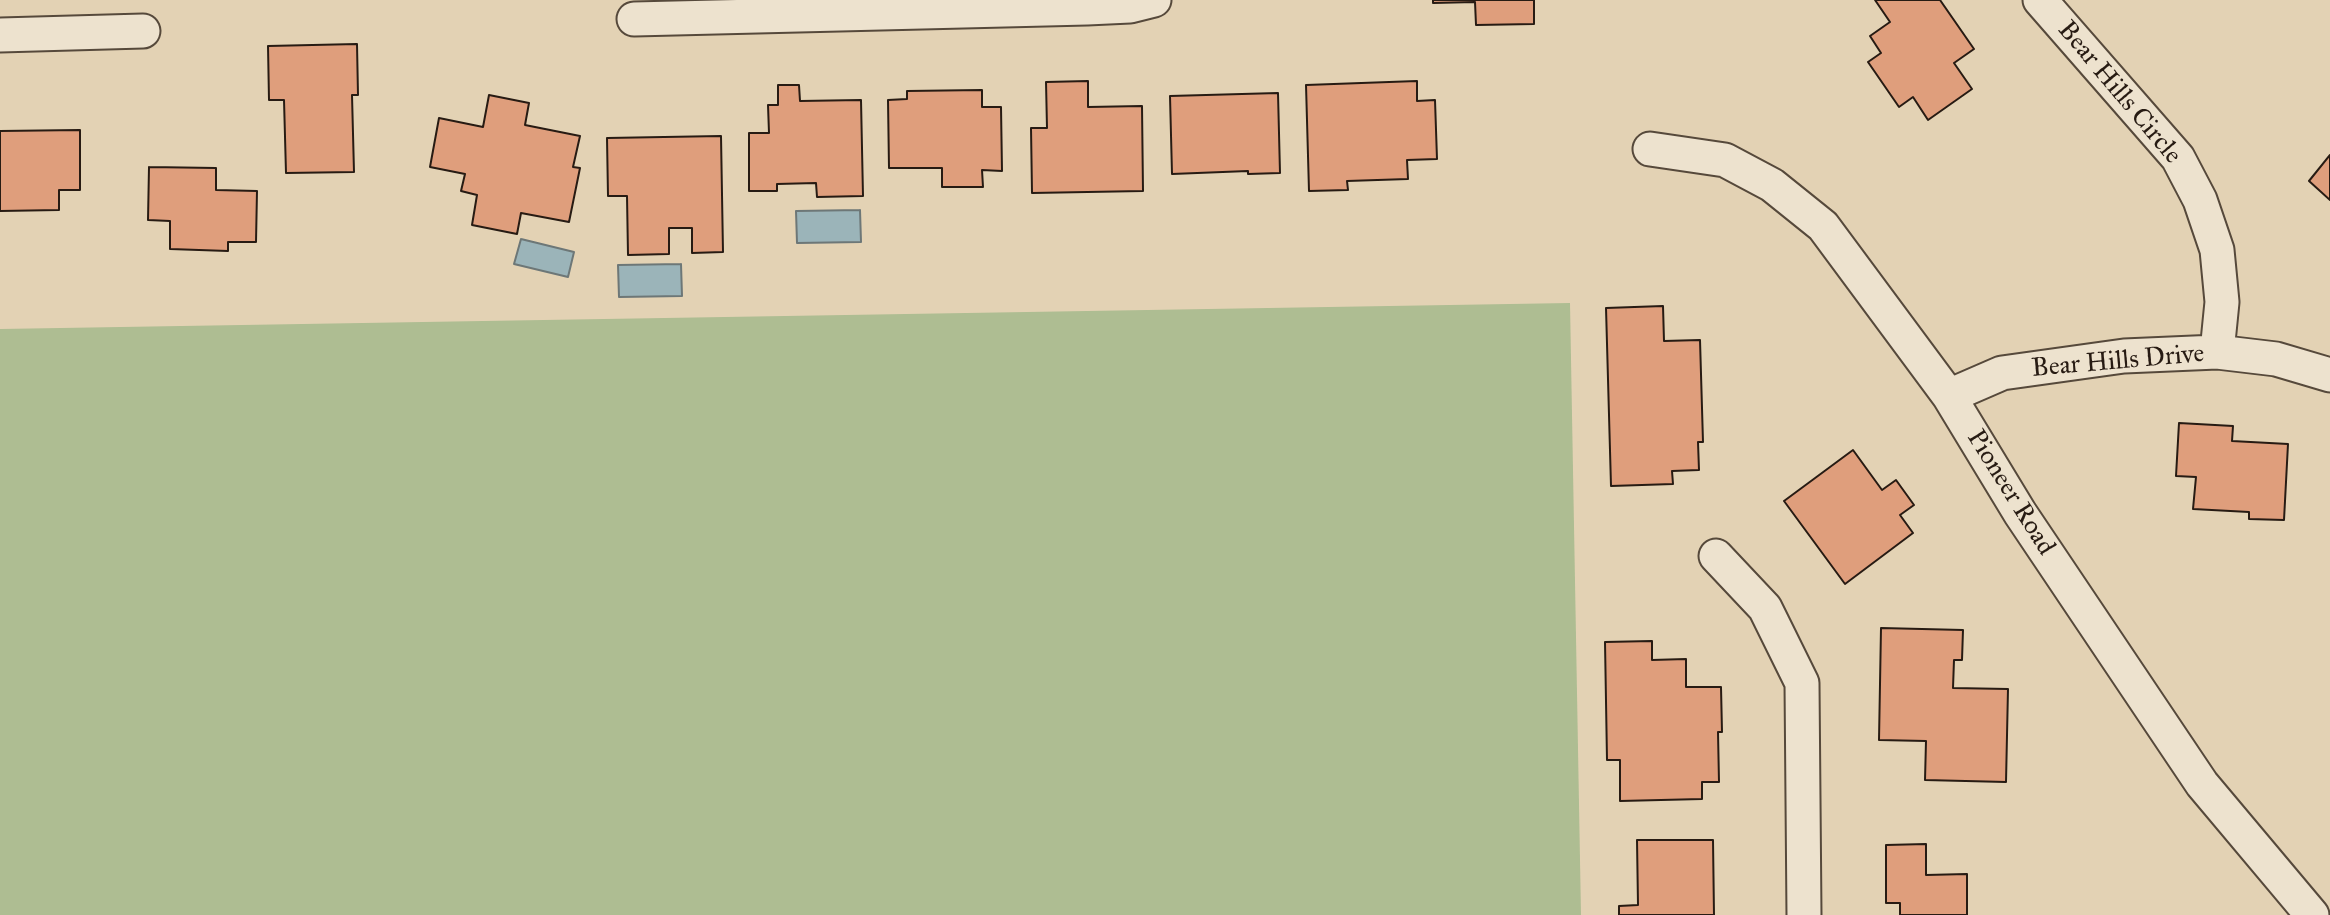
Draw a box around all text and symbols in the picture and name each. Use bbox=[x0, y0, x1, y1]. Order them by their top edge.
street label: Bear Hills Circle bbox=[2050, 15, 2188, 171]
street label: Bear Hills Drive bbox=[2030, 339, 2206, 385]
street label: Pioneer Road bbox=[1959, 425, 2061, 561]

